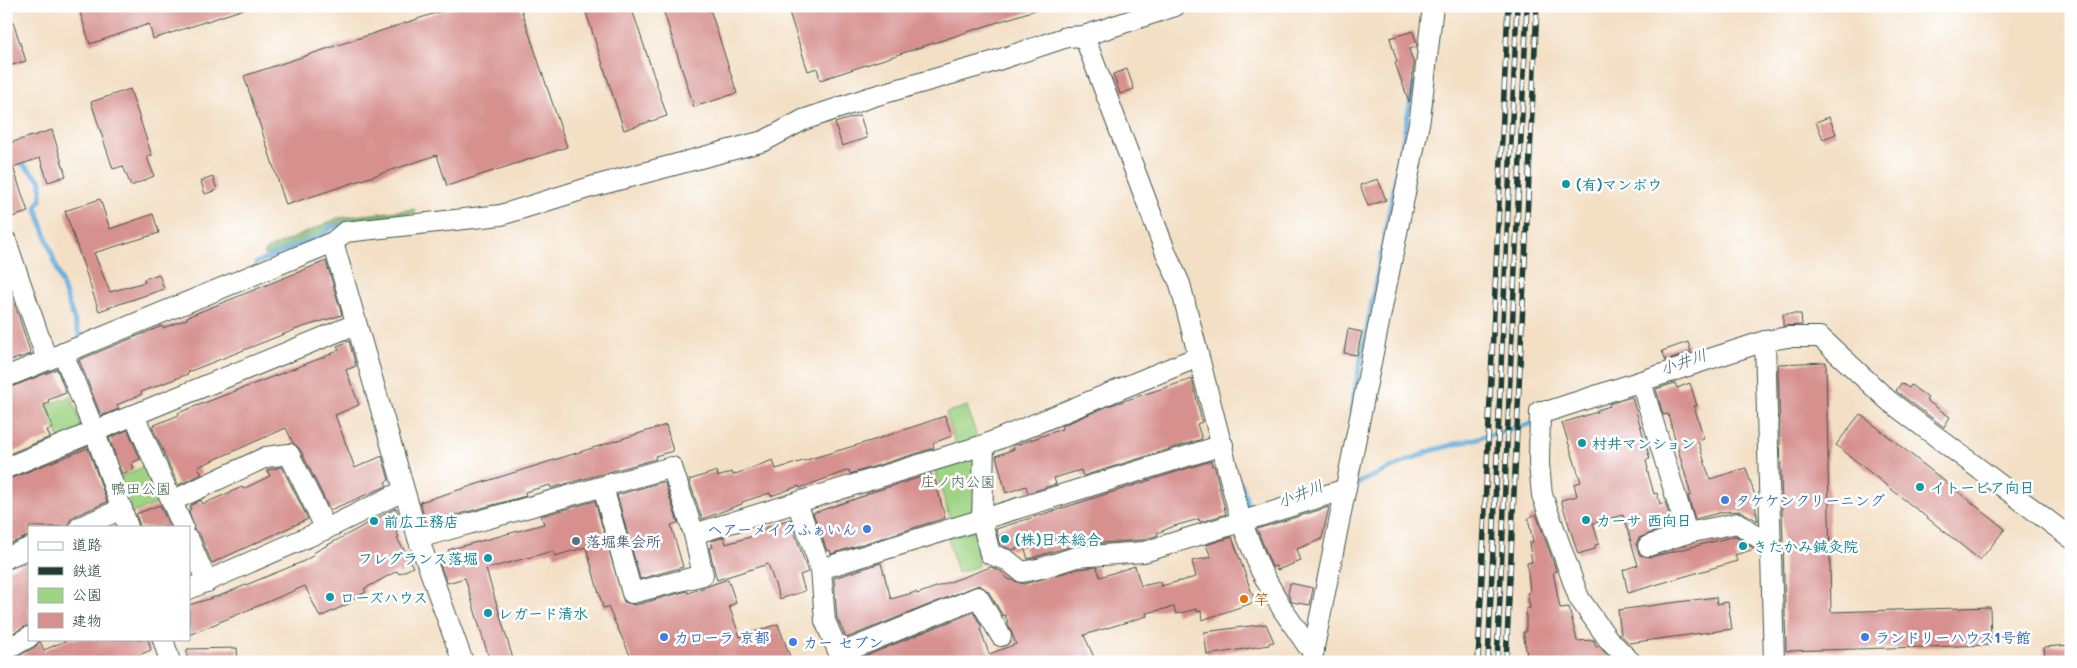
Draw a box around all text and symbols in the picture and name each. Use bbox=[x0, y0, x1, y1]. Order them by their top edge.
place label: (有)マンボウ bbox=[1576, 174, 1662, 194]
marker: (有)マンボウ bbox=[1560, 178, 1572, 190]
water label: 小井川 bbox=[1657, 343, 1709, 379]
place label: 村井マンション bbox=[1592, 433, 1696, 453]
marker: 村井マンション bbox=[1576, 437, 1588, 449]
park label: 庄ノ内公園 bbox=[920, 471, 996, 491]
water label: 小井川 bbox=[1274, 474, 1326, 512]
place label: イトーピア向日 bbox=[1930, 477, 2035, 497]
park label: 鴨田公園 bbox=[111, 478, 171, 498]
marker: イトーピア向日 bbox=[1914, 481, 1926, 493]
place label: タケケンクリーニング bbox=[1735, 490, 1885, 510]
marker: タケケンクリーニング bbox=[1719, 494, 1731, 506]
place label: カーサ 西向日 bbox=[1596, 510, 1692, 530]
place label: 前広工務店 bbox=[384, 511, 459, 531]
marker: カーサ 西向日 bbox=[1580, 514, 1592, 526]
marker: 前広工務店 bbox=[368, 515, 380, 527]
place label: ヘアーメイクふぁいん bbox=[708, 519, 857, 539]
marker: ヘアーメイクふぁいん bbox=[861, 523, 873, 535]
legend bbox=[28, 526, 190, 640]
place label: (株)日本総合 bbox=[1015, 529, 1101, 549]
place label: 落堀集会所 bbox=[586, 531, 661, 551]
marker: (株)日本総合 bbox=[999, 533, 1011, 545]
text: 道路 bbox=[72, 534, 102, 554]
marker: 落堀集会所 bbox=[570, 535, 582, 547]
place label: きたかみ鍼灸院 bbox=[1753, 536, 1858, 556]
marker: きたかみ鍼灸院 bbox=[1737, 540, 1749, 552]
place label: フレグランス落堀 bbox=[358, 548, 478, 568]
marker: フレグランス落堀 bbox=[482, 552, 494, 564]
text: 鉄道 bbox=[72, 560, 102, 580]
text: 公園 bbox=[72, 584, 102, 604]
place label: ローズハウス bbox=[340, 587, 428, 607]
place label: 竿 bbox=[1254, 589, 1269, 609]
marker: ローズハウス bbox=[324, 591, 336, 603]
marker: 竿 bbox=[1238, 593, 1250, 605]
place label: レガード清水 bbox=[498, 603, 588, 623]
marker: レガード清水 bbox=[482, 607, 494, 619]
text: 建物 bbox=[72, 610, 102, 630]
place label: カローラ 京都 bbox=[674, 627, 769, 647]
place label: ランドリーハウス1号館 bbox=[1875, 627, 2031, 647]
marker: カローラ 京都 bbox=[658, 631, 670, 643]
marker: ランドリーハウス1号館 bbox=[1859, 631, 1871, 643]
place label: カー セブン bbox=[803, 632, 883, 652]
marker: カー セブン bbox=[787, 636, 799, 648]

